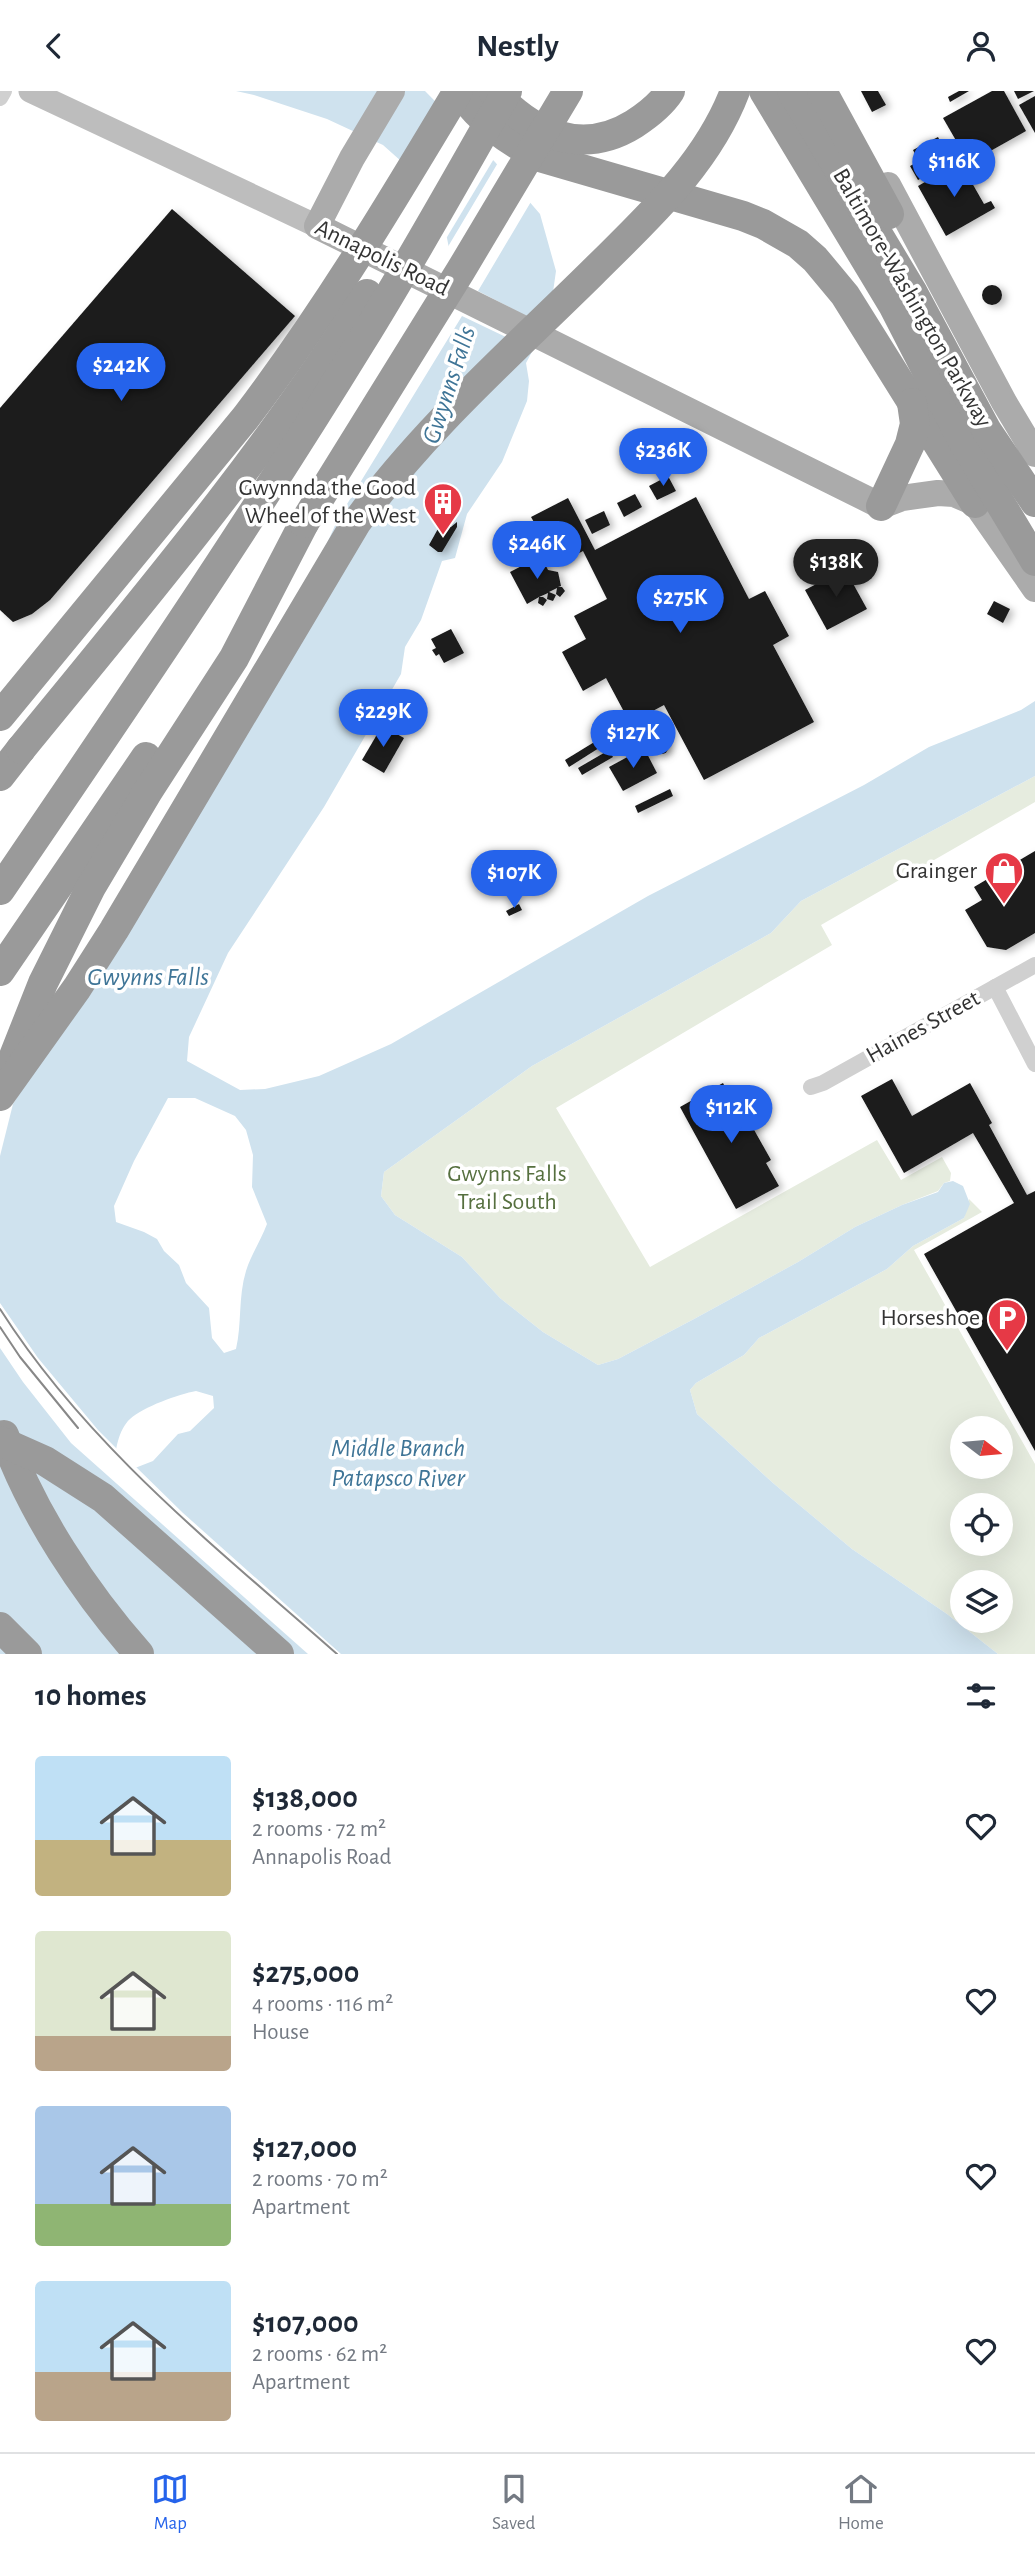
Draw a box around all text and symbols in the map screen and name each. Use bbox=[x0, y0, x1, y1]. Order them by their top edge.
icon: back bbox=[35, 27, 73, 65]
icon: person bbox=[962, 27, 1000, 65]
text: Nestly bbox=[476, 30, 559, 62]
pin: $116K bbox=[905, 139, 1003, 199]
text: $116K bbox=[928, 150, 980, 173]
street label: Baltimore-Washington Parkway bbox=[828, 165, 996, 431]
street label: Annapolis Road bbox=[311, 215, 453, 301]
water label: Gwynns Falls bbox=[418, 323, 480, 447]
pin: $242K bbox=[72, 343, 170, 403]
text: $242K bbox=[92, 354, 150, 377]
pin: $236K bbox=[614, 429, 712, 488]
text: $236K bbox=[635, 439, 691, 462]
place label: Gwynnda the Good Wheel of the West bbox=[239, 476, 416, 528]
building icon: Gwynnda the Good Wheel of the West bbox=[422, 481, 464, 536]
pin: $246K bbox=[488, 521, 586, 581]
text: $246K bbox=[508, 532, 566, 555]
pin: $138K bbox=[787, 539, 885, 599]
text: $138K bbox=[809, 550, 863, 573]
pin: $275K bbox=[631, 575, 729, 635]
text: $275K bbox=[653, 586, 707, 609]
pin: $229K bbox=[334, 689, 432, 749]
text: $229K bbox=[355, 700, 411, 723]
pin: $127K bbox=[584, 711, 682, 770]
text: $127K bbox=[607, 721, 659, 744]
shop icon: Grainger bbox=[983, 850, 1025, 905]
pin: $107K bbox=[465, 851, 563, 910]
place label: Grainger bbox=[896, 859, 977, 883]
text: $107K bbox=[487, 861, 541, 884]
water label: Gwynns Falls bbox=[87, 964, 209, 990]
street label: Haines Street bbox=[862, 986, 984, 1068]
pin: $112K bbox=[682, 1086, 780, 1145]
text: $112K bbox=[705, 1096, 757, 1119]
park label: Gwynns Falls Trail South bbox=[447, 1162, 567, 1214]
parking icon: Horseshoe bbox=[986, 1297, 1028, 1352]
place label: Horseshoe bbox=[881, 1306, 980, 1330]
north arrow bbox=[950, 1416, 1013, 1479]
map controls bbox=[950, 1416, 1013, 1633]
water label: Middle Branch Patapsco River bbox=[331, 1435, 466, 1491]
button: locate bbox=[950, 1493, 1013, 1556]
button: layers bbox=[950, 1570, 1013, 1633]
icon: filters bbox=[962, 1677, 1000, 1715]
text: 10 homes bbox=[35, 1681, 146, 1711]
text: $138,000 bbox=[252, 1783, 358, 1813]
icon: home bbox=[91, 1784, 175, 1868]
icon: heart bbox=[962, 1807, 1000, 1845]
text: 2 rooms · 72 m² bbox=[252, 1818, 386, 1841]
text: Annapolis Road bbox=[252, 1846, 392, 1869]
text: $275,000 bbox=[252, 1958, 359, 1988]
icon: home bbox=[91, 1959, 175, 2043]
icon: heart bbox=[962, 1982, 1000, 2020]
text: 4 rooms · 116 m² bbox=[252, 1993, 393, 2016]
text: House bbox=[252, 2021, 309, 2044]
text: $127,000 bbox=[252, 2133, 357, 2163]
icon: home bbox=[91, 2134, 175, 2218]
icon: heart bbox=[962, 2157, 1000, 2195]
text: 2 rooms · 70 m² bbox=[252, 2168, 388, 2191]
text: Apartment bbox=[252, 2196, 350, 2219]
text: $107,000 bbox=[252, 2308, 359, 2338]
icon: home bbox=[91, 2309, 175, 2393]
icon: heart bbox=[962, 2332, 1000, 2370]
text: 2 rooms · 62 m² bbox=[252, 2343, 387, 2366]
text: Apartment bbox=[252, 2371, 350, 2394]
tab: Map bbox=[151, 2470, 189, 2535]
tab: Saved bbox=[492, 2470, 535, 2535]
tab: Home bbox=[838, 2470, 884, 2535]

